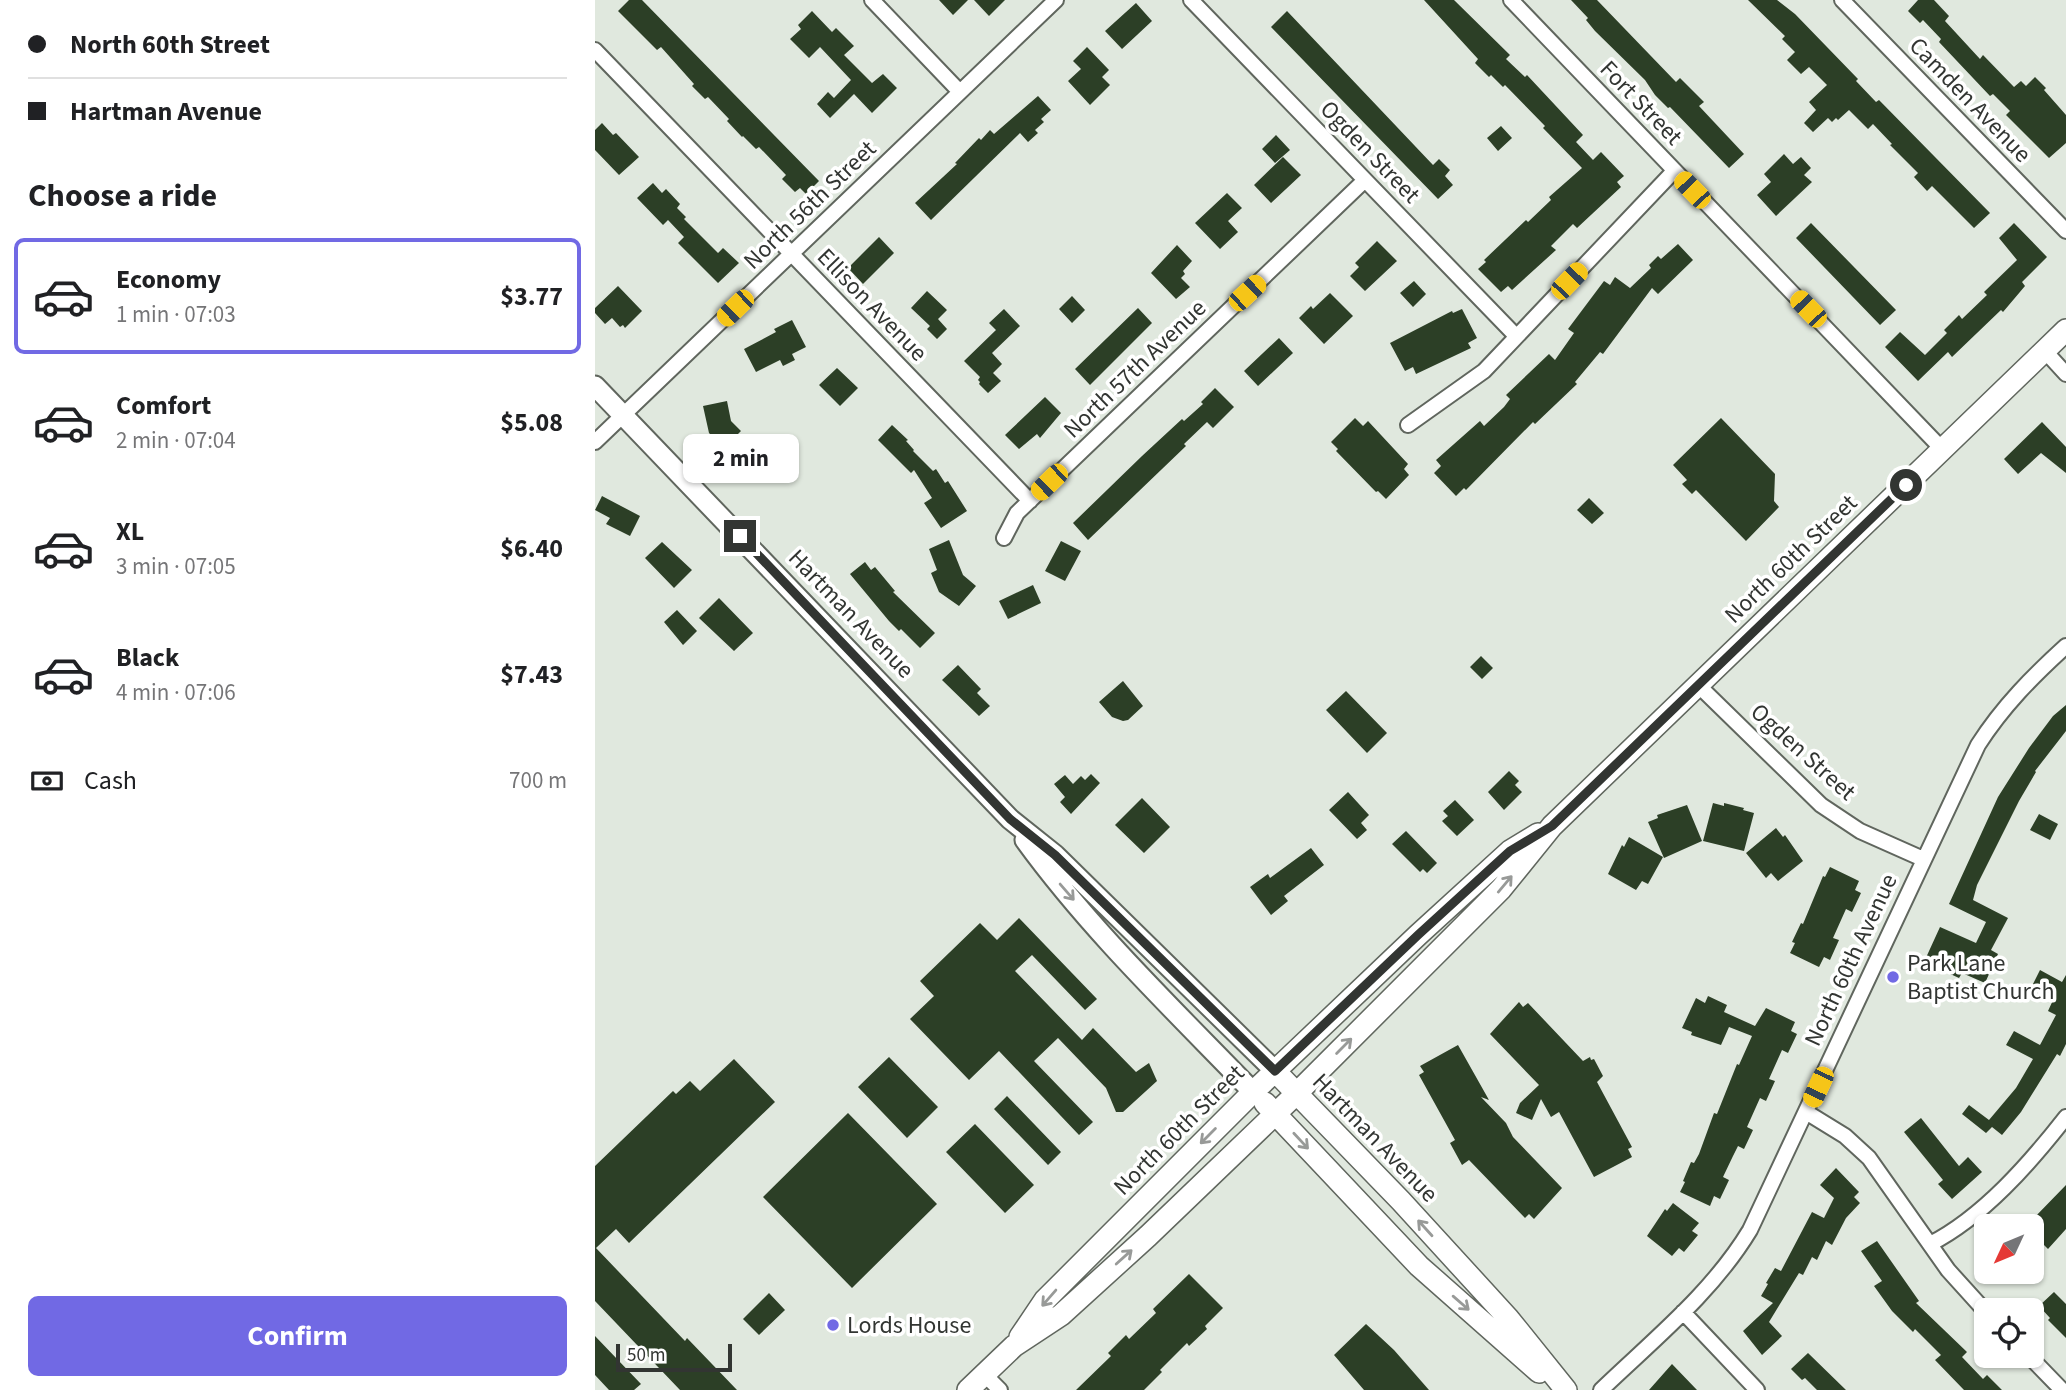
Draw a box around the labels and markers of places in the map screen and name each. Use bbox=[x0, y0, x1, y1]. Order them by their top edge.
place label: Park Lane Baptist Church bbox=[1907, 946, 2055, 1009]
marker: Park Lane Baptist Church bbox=[1885, 969, 1901, 985]
place label: Lords House bbox=[847, 1308, 971, 1343]
marker: Lords House bbox=[825, 1317, 841, 1333]

